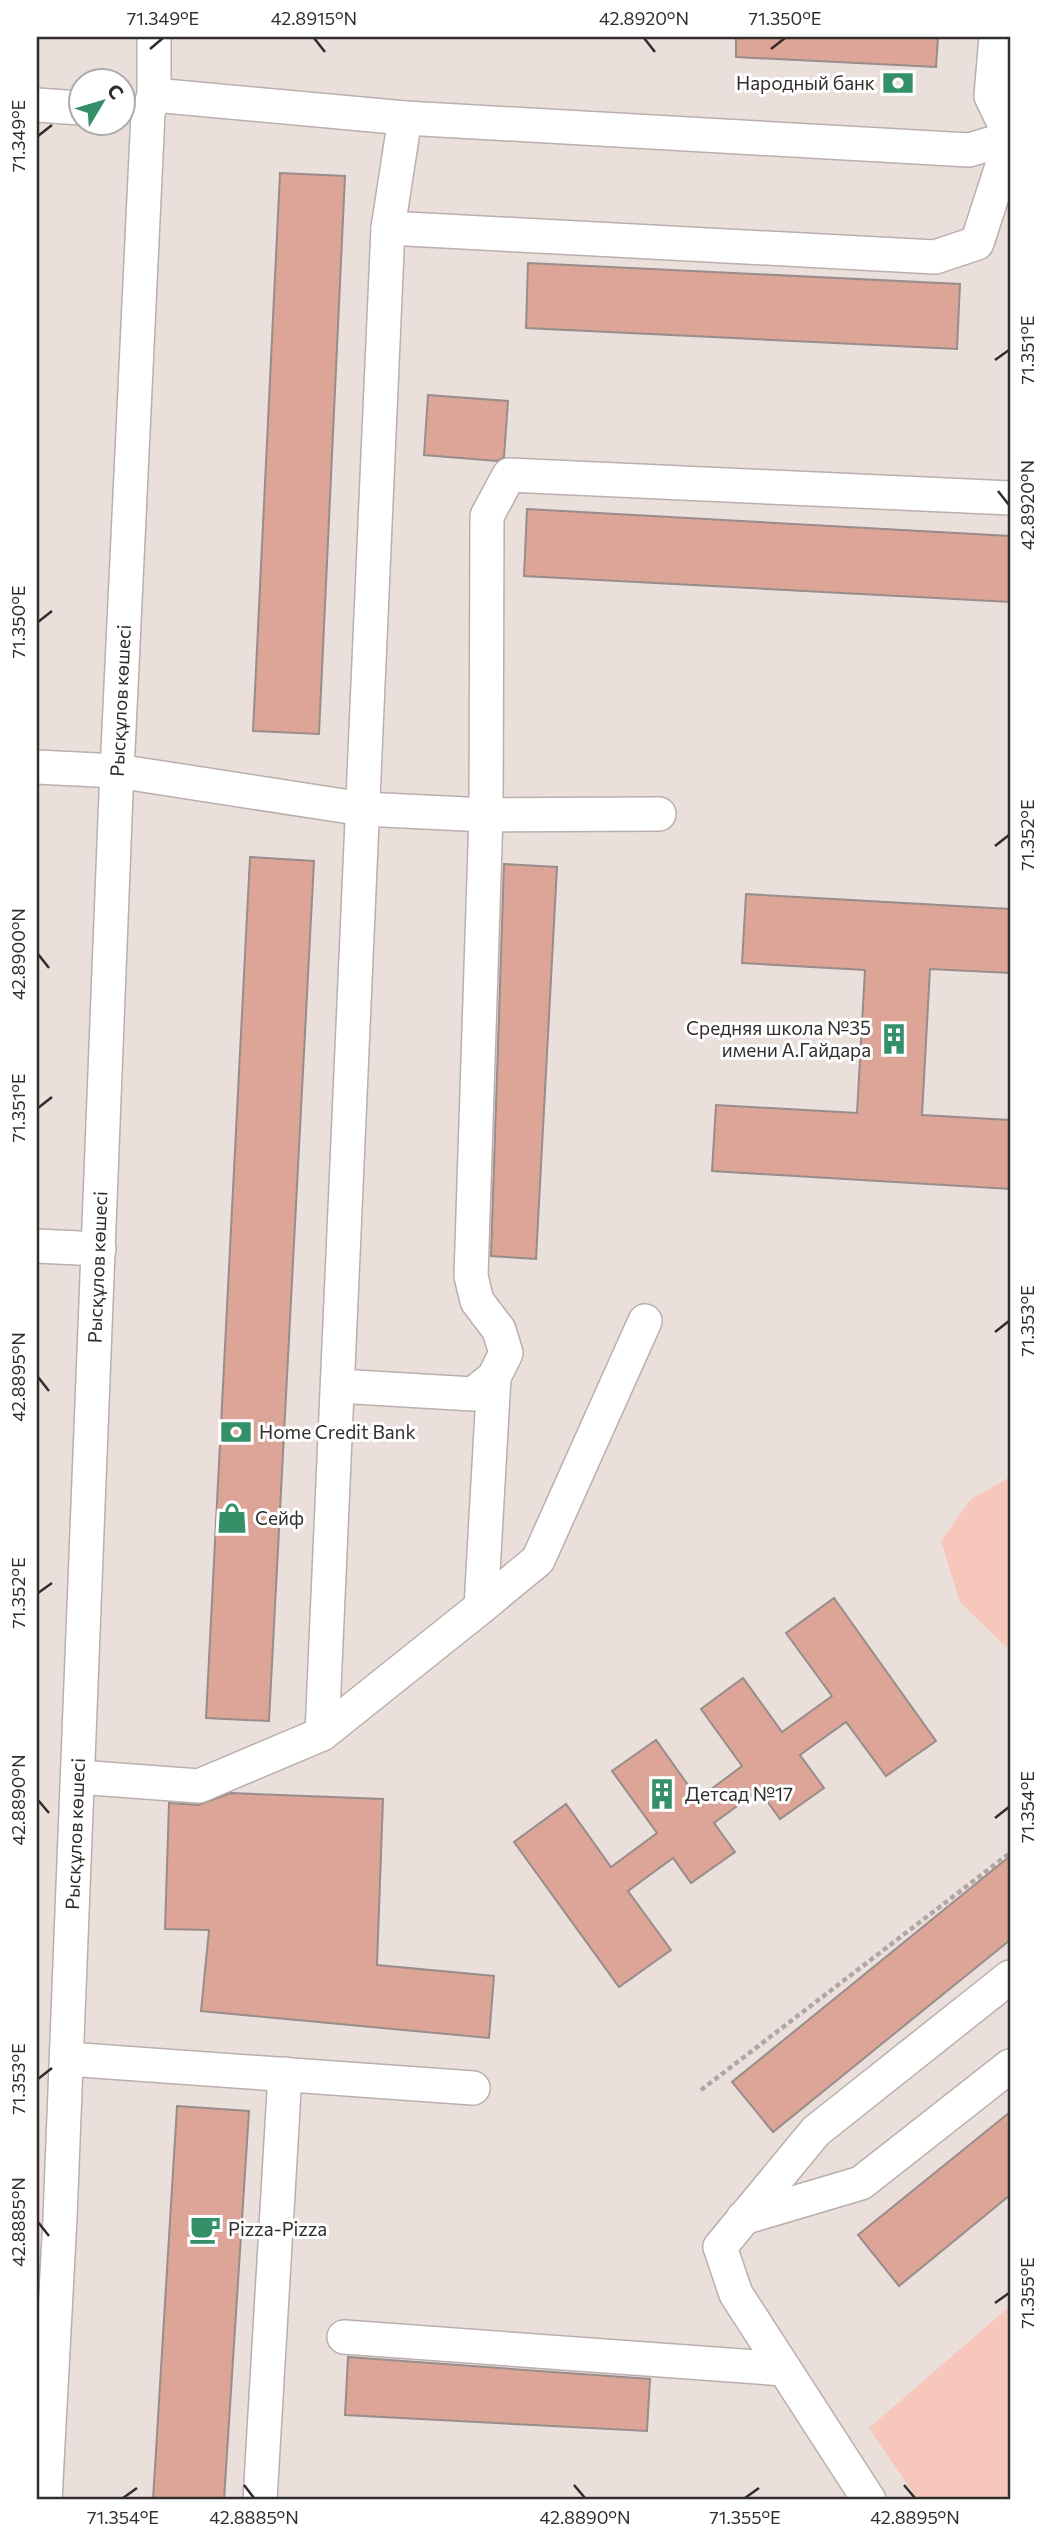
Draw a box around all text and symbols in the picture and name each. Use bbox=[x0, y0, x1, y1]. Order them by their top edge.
text: 71.349°E bbox=[127, 7, 199, 29]
text: 42.8915°N bbox=[271, 7, 357, 29]
text: 42.8920°N bbox=[599, 7, 689, 29]
text: 71.350°E bbox=[749, 7, 821, 29]
north arrow bbox=[66, 66, 136, 136]
bank icon: Народный банк bbox=[881, 66, 915, 100]
place label: Народный банк bbox=[736, 71, 875, 94]
text: С bbox=[103, 79, 129, 103]
text: 71.349°E bbox=[7, 100, 29, 172]
text: 71.351°E bbox=[1016, 315, 1038, 385]
text: 42.8920°N bbox=[1016, 460, 1038, 550]
text: 71.350°E bbox=[7, 586, 29, 658]
street label: Рысқұлов көшесі bbox=[105, 624, 135, 777]
text: 71.352°E bbox=[1016, 799, 1038, 871]
text: 42.8900°N bbox=[7, 908, 29, 1000]
place label: Средняя школа №35 имени А.Гайдара bbox=[686, 1016, 871, 1061]
building icon: Средняя школа №35 имени А.Гайдара bbox=[877, 1022, 911, 1056]
text: 71.351°E bbox=[7, 1073, 29, 1143]
street label: Рысқұлов көшесі bbox=[82, 1191, 111, 1344]
text: 71.353°E bbox=[1016, 1285, 1038, 1357]
text: 42.8895°N bbox=[7, 1332, 29, 1422]
bank icon: Home Credit Bank bbox=[219, 1415, 253, 1449]
place label: Home Credit Bank bbox=[259, 1420, 416, 1443]
shop icon: Сейф bbox=[215, 1501, 249, 1535]
place label: Сейф bbox=[255, 1506, 304, 1529]
text: 71.352°E bbox=[7, 1557, 29, 1629]
text: 42.8890°N bbox=[7, 1755, 29, 1846]
street label: Рысқұлов көшесі bbox=[60, 1757, 89, 1910]
text: 71.354°E bbox=[1016, 1771, 1038, 1843]
building icon: Детсад №17 bbox=[645, 1777, 679, 1811]
place label: Детсад №17 bbox=[685, 1782, 793, 1805]
text: 71.353°E bbox=[7, 2043, 29, 2115]
text: 42.8885°N bbox=[7, 2177, 29, 2267]
cafe icon: Pizza-Pizza bbox=[188, 2212, 222, 2246]
place label: Pizza-Pizza bbox=[228, 2217, 327, 2240]
text: 71.355°E bbox=[1016, 2257, 1038, 2329]
text: 71.354°E bbox=[87, 2506, 159, 2528]
text: 42.8885°N bbox=[209, 2506, 299, 2528]
text: 42.8890°N bbox=[540, 2506, 631, 2528]
text: 71.355°E bbox=[709, 2506, 781, 2528]
text: 42.8895°N bbox=[870, 2506, 960, 2528]

